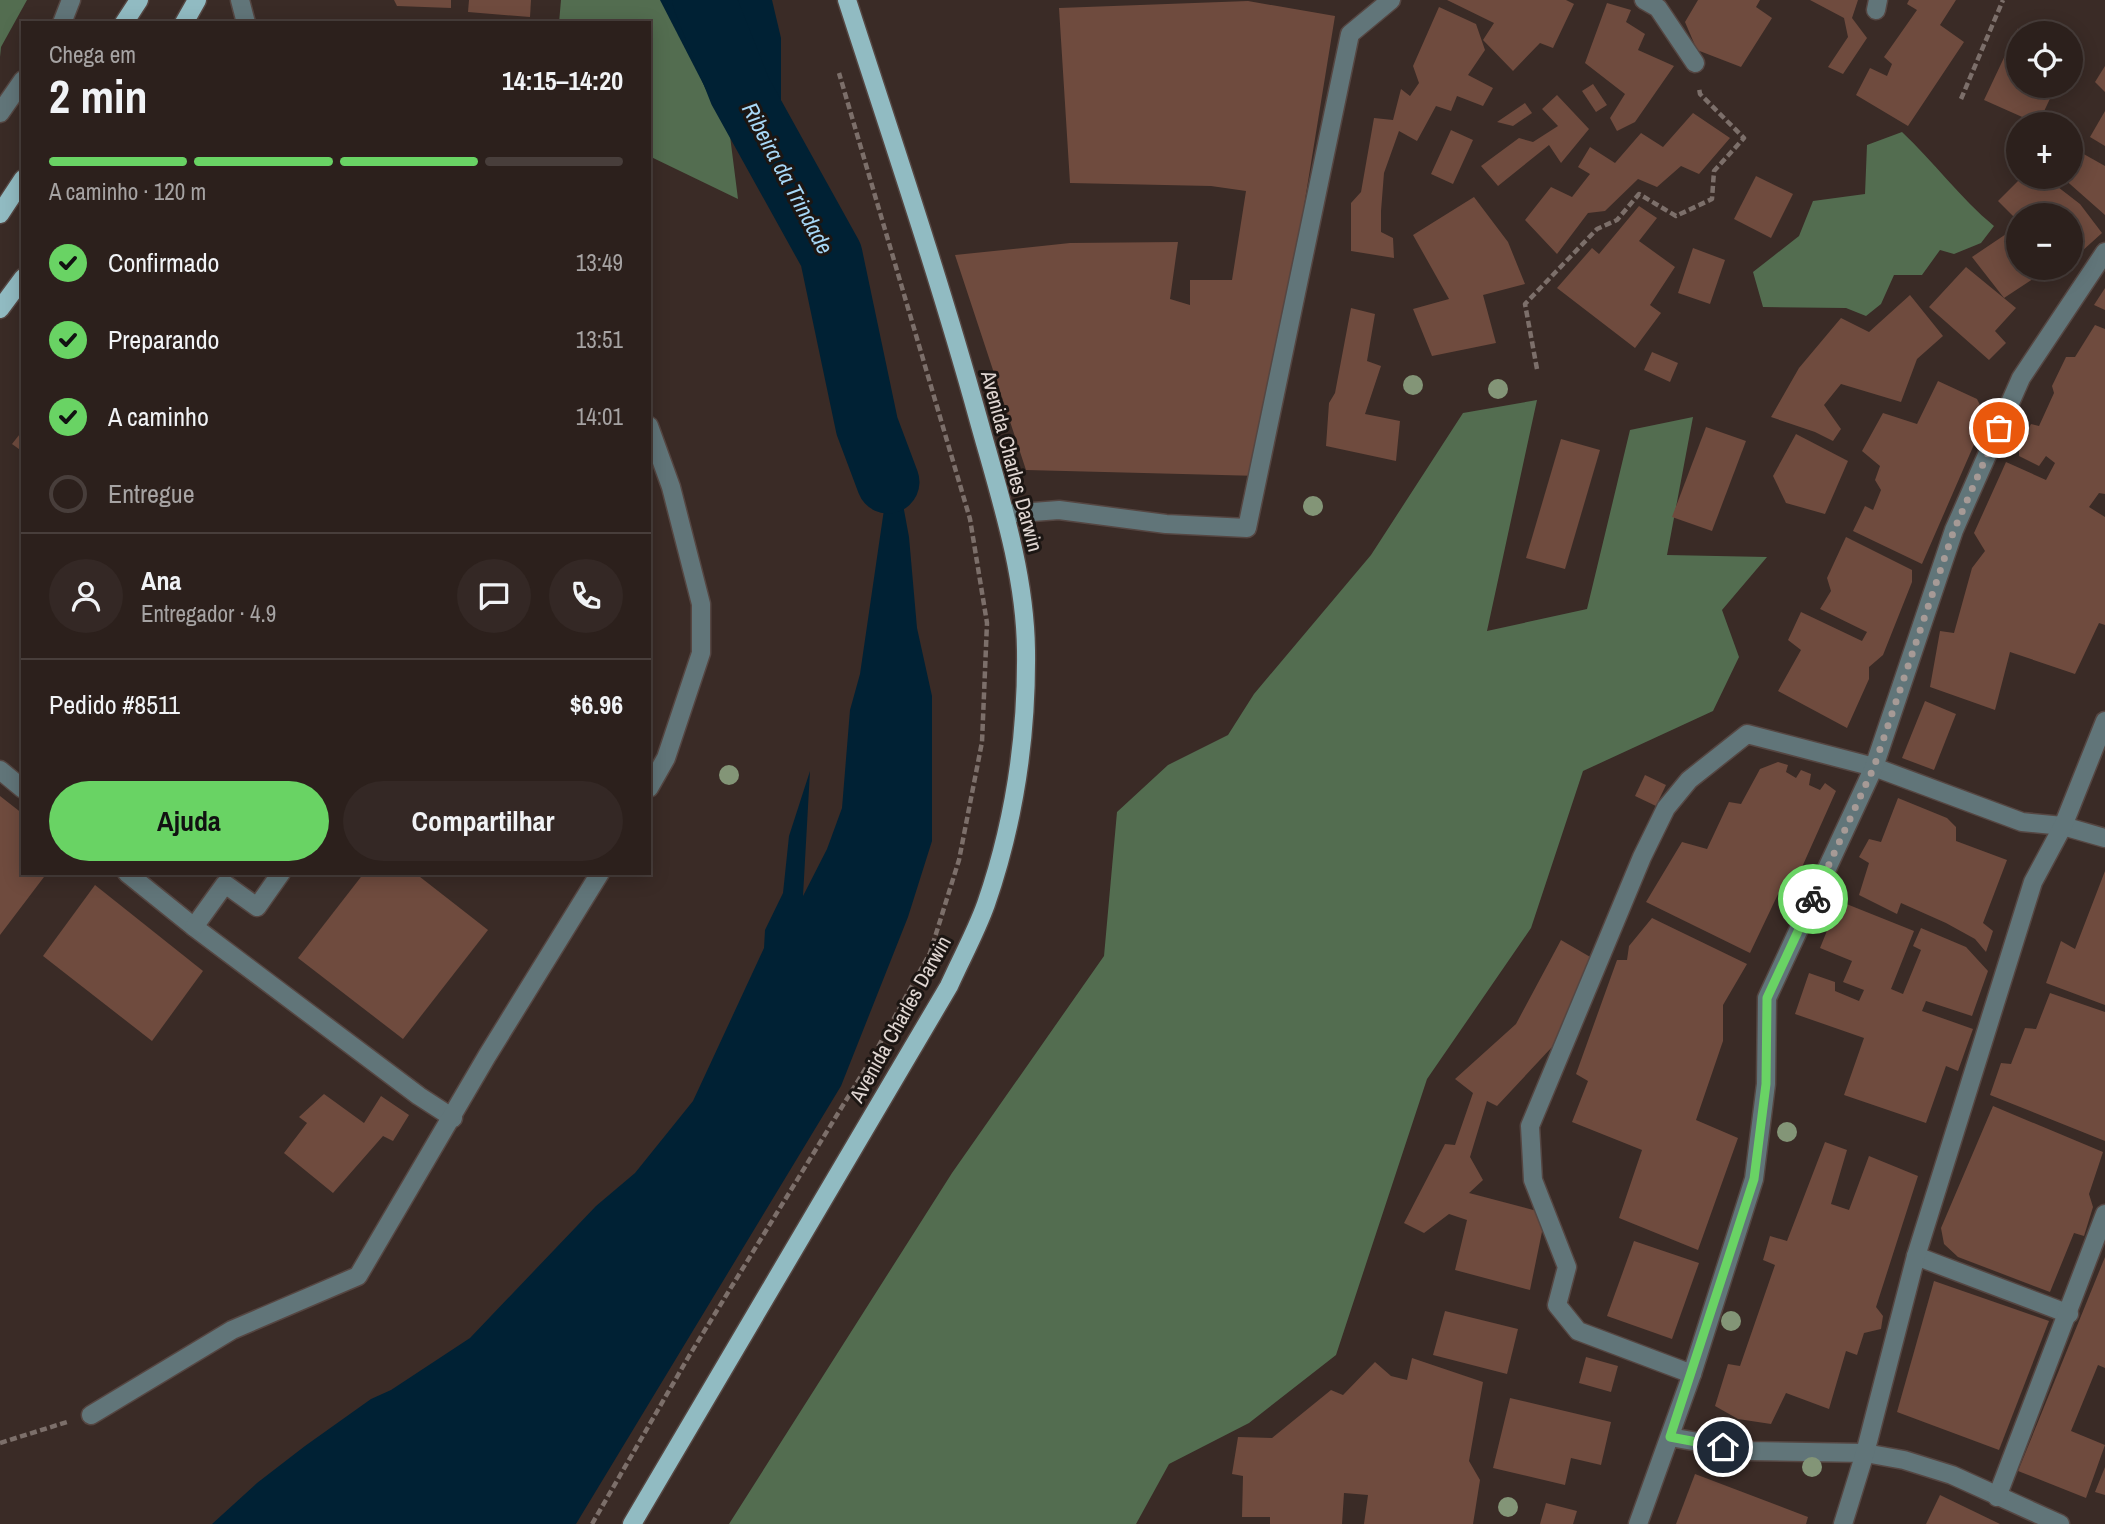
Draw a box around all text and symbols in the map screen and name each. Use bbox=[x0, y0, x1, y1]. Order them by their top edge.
map controls bbox=[2006, 21, 2083, 280]
button: locate bbox=[2006, 21, 2083, 98]
text: Chega em bbox=[49, 39, 136, 70]
text: 14:15–14:20 bbox=[502, 63, 623, 98]
text: 2 min bbox=[49, 65, 148, 127]
water label: Ribeira da Trindade bbox=[735, 97, 841, 259]
button: + bbox=[2006, 112, 2083, 189]
text: A caminho · 120 m bbox=[49, 176, 206, 207]
button: − bbox=[2006, 203, 2083, 280]
icon: check bbox=[49, 244, 87, 282]
text: Confirmado bbox=[108, 245, 219, 280]
text: 13:49 bbox=[576, 247, 623, 278]
icon: check bbox=[49, 321, 87, 359]
text: Preparando bbox=[108, 322, 219, 357]
text: 13:51 bbox=[576, 324, 623, 355]
street label: Avenida Charles Darwin bbox=[974, 366, 1050, 555]
icon: check bbox=[49, 398, 87, 436]
pin bbox=[1969, 398, 2029, 458]
text: A caminho bbox=[108, 399, 209, 434]
text: 14:01 bbox=[576, 401, 623, 432]
icon: bag bbox=[1980, 409, 2018, 447]
text: Entregue bbox=[108, 476, 195, 511]
button: person bbox=[49, 559, 123, 633]
button: chat bbox=[457, 559, 531, 633]
button: phone bbox=[549, 559, 623, 633]
text: Ana bbox=[141, 563, 181, 598]
text: Entregador · 4.9 bbox=[141, 598, 276, 629]
text: Pedido #8511 bbox=[49, 687, 180, 722]
text: $6.96 bbox=[570, 687, 623, 722]
button: Ajuda bbox=[49, 781, 329, 861]
button: Compartilhar bbox=[343, 781, 623, 861]
courier bbox=[1778, 864, 1848, 934]
icon: bike bbox=[1794, 880, 1832, 918]
street label: Avenida Charles Darwin bbox=[842, 930, 958, 1108]
pin bbox=[1693, 1417, 1753, 1477]
icon: home bbox=[1704, 1428, 1742, 1466]

